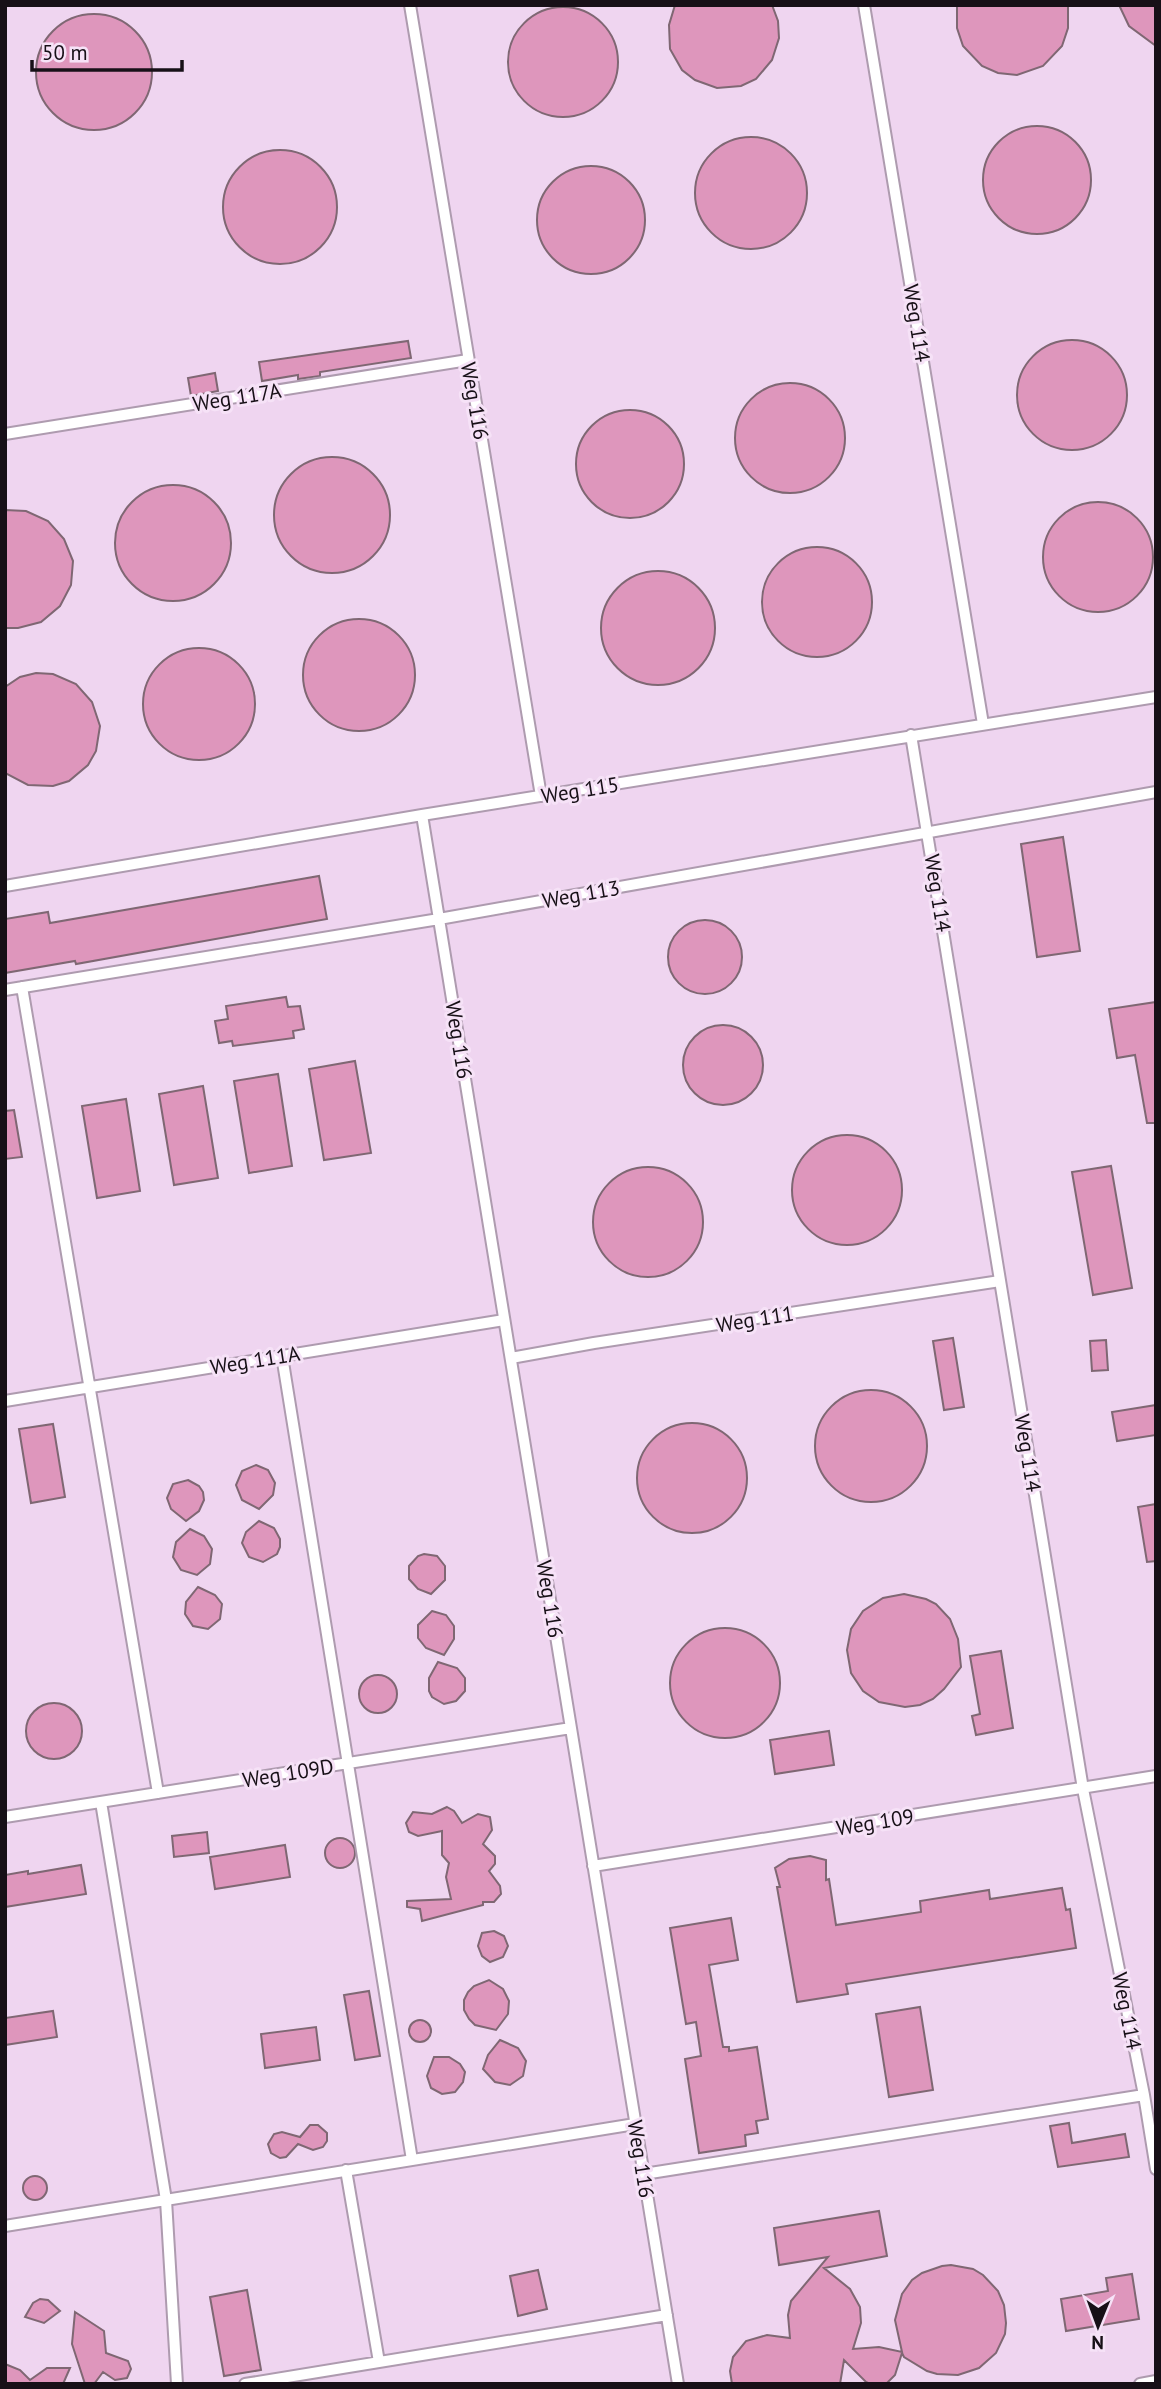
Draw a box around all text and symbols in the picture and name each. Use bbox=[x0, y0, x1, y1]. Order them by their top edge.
scale bar bbox=[32, 28, 182, 72]
text: 50 m bbox=[42, 39, 88, 66]
street label: Weg 114 bbox=[898, 282, 936, 364]
street label: Weg 116 bbox=[455, 360, 495, 442]
street label: Weg 117A bbox=[191, 377, 284, 417]
street label: Weg 115 bbox=[539, 771, 621, 809]
street label: Weg 114 bbox=[919, 852, 957, 934]
street label: Weg 113 bbox=[540, 874, 622, 914]
street label: Weg 116 bbox=[440, 999, 478, 1081]
street label: Weg 111 bbox=[714, 1300, 796, 1338]
street label: Weg 111A bbox=[208, 1339, 302, 1380]
street label: Weg 114 bbox=[1009, 1412, 1047, 1494]
street label: Weg 116 bbox=[531, 1558, 569, 1640]
street label: Weg 109D bbox=[241, 1752, 335, 1794]
street label: Weg 109 bbox=[834, 1803, 916, 1841]
street label: Weg 114 bbox=[1106, 1970, 1148, 2052]
street label: Weg 116 bbox=[622, 2118, 660, 2200]
north arrow bbox=[1063, 2291, 1133, 2361]
text: N bbox=[1091, 2331, 1104, 2355]

